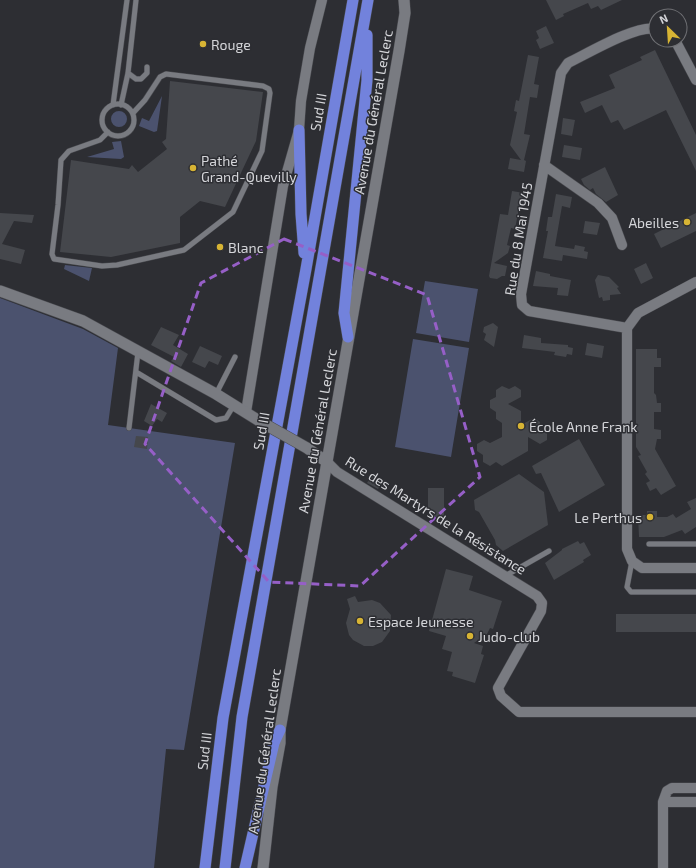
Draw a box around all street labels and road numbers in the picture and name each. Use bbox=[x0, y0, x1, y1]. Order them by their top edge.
street label: Avenue du Général Leclerc bbox=[350, 28, 396, 196]
street label: Sud III bbox=[306, 92, 330, 132]
street label: Rue du 8 Mai 1945 bbox=[501, 181, 535, 297]
street label: Avenue du Général Leclerc bbox=[294, 347, 340, 515]
street label: Sud III bbox=[249, 411, 273, 451]
street label: Rue des Martyrs de la Résistance bbox=[342, 452, 530, 578]
street label: Avenue du Général Leclerc bbox=[244, 667, 284, 835]
street label: Sud III bbox=[193, 731, 215, 771]

